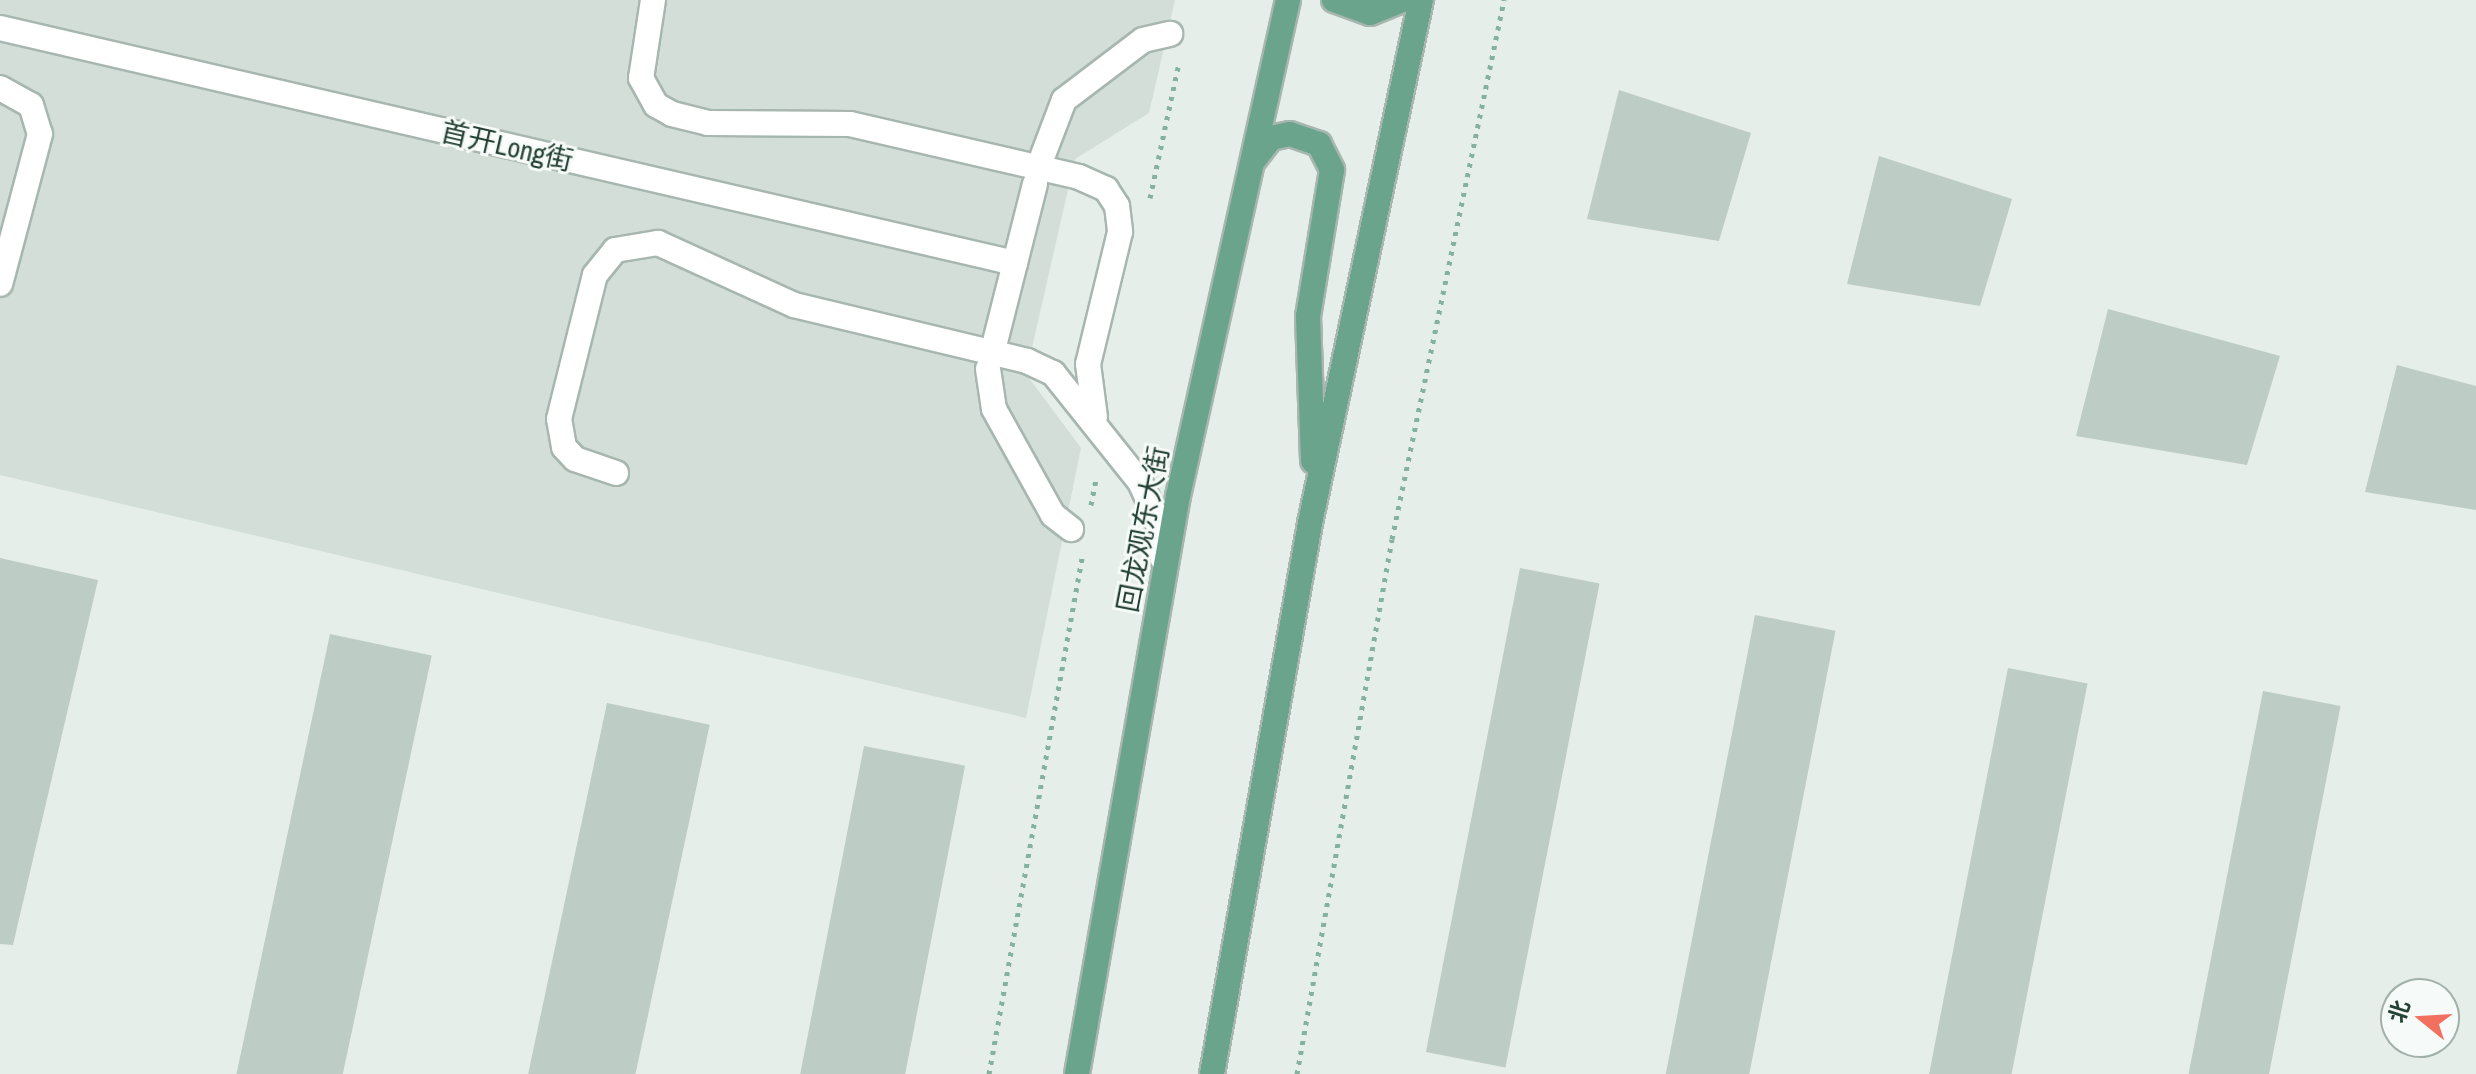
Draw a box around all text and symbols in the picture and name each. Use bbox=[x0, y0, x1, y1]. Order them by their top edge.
street label: 首开Long街 bbox=[437, 114, 577, 178]
street label: 回龙观东大街 bbox=[1110, 443, 1176, 615]
north arrow bbox=[2380, 978, 2460, 1058]
text: 北 bbox=[2381, 996, 2417, 1026]

